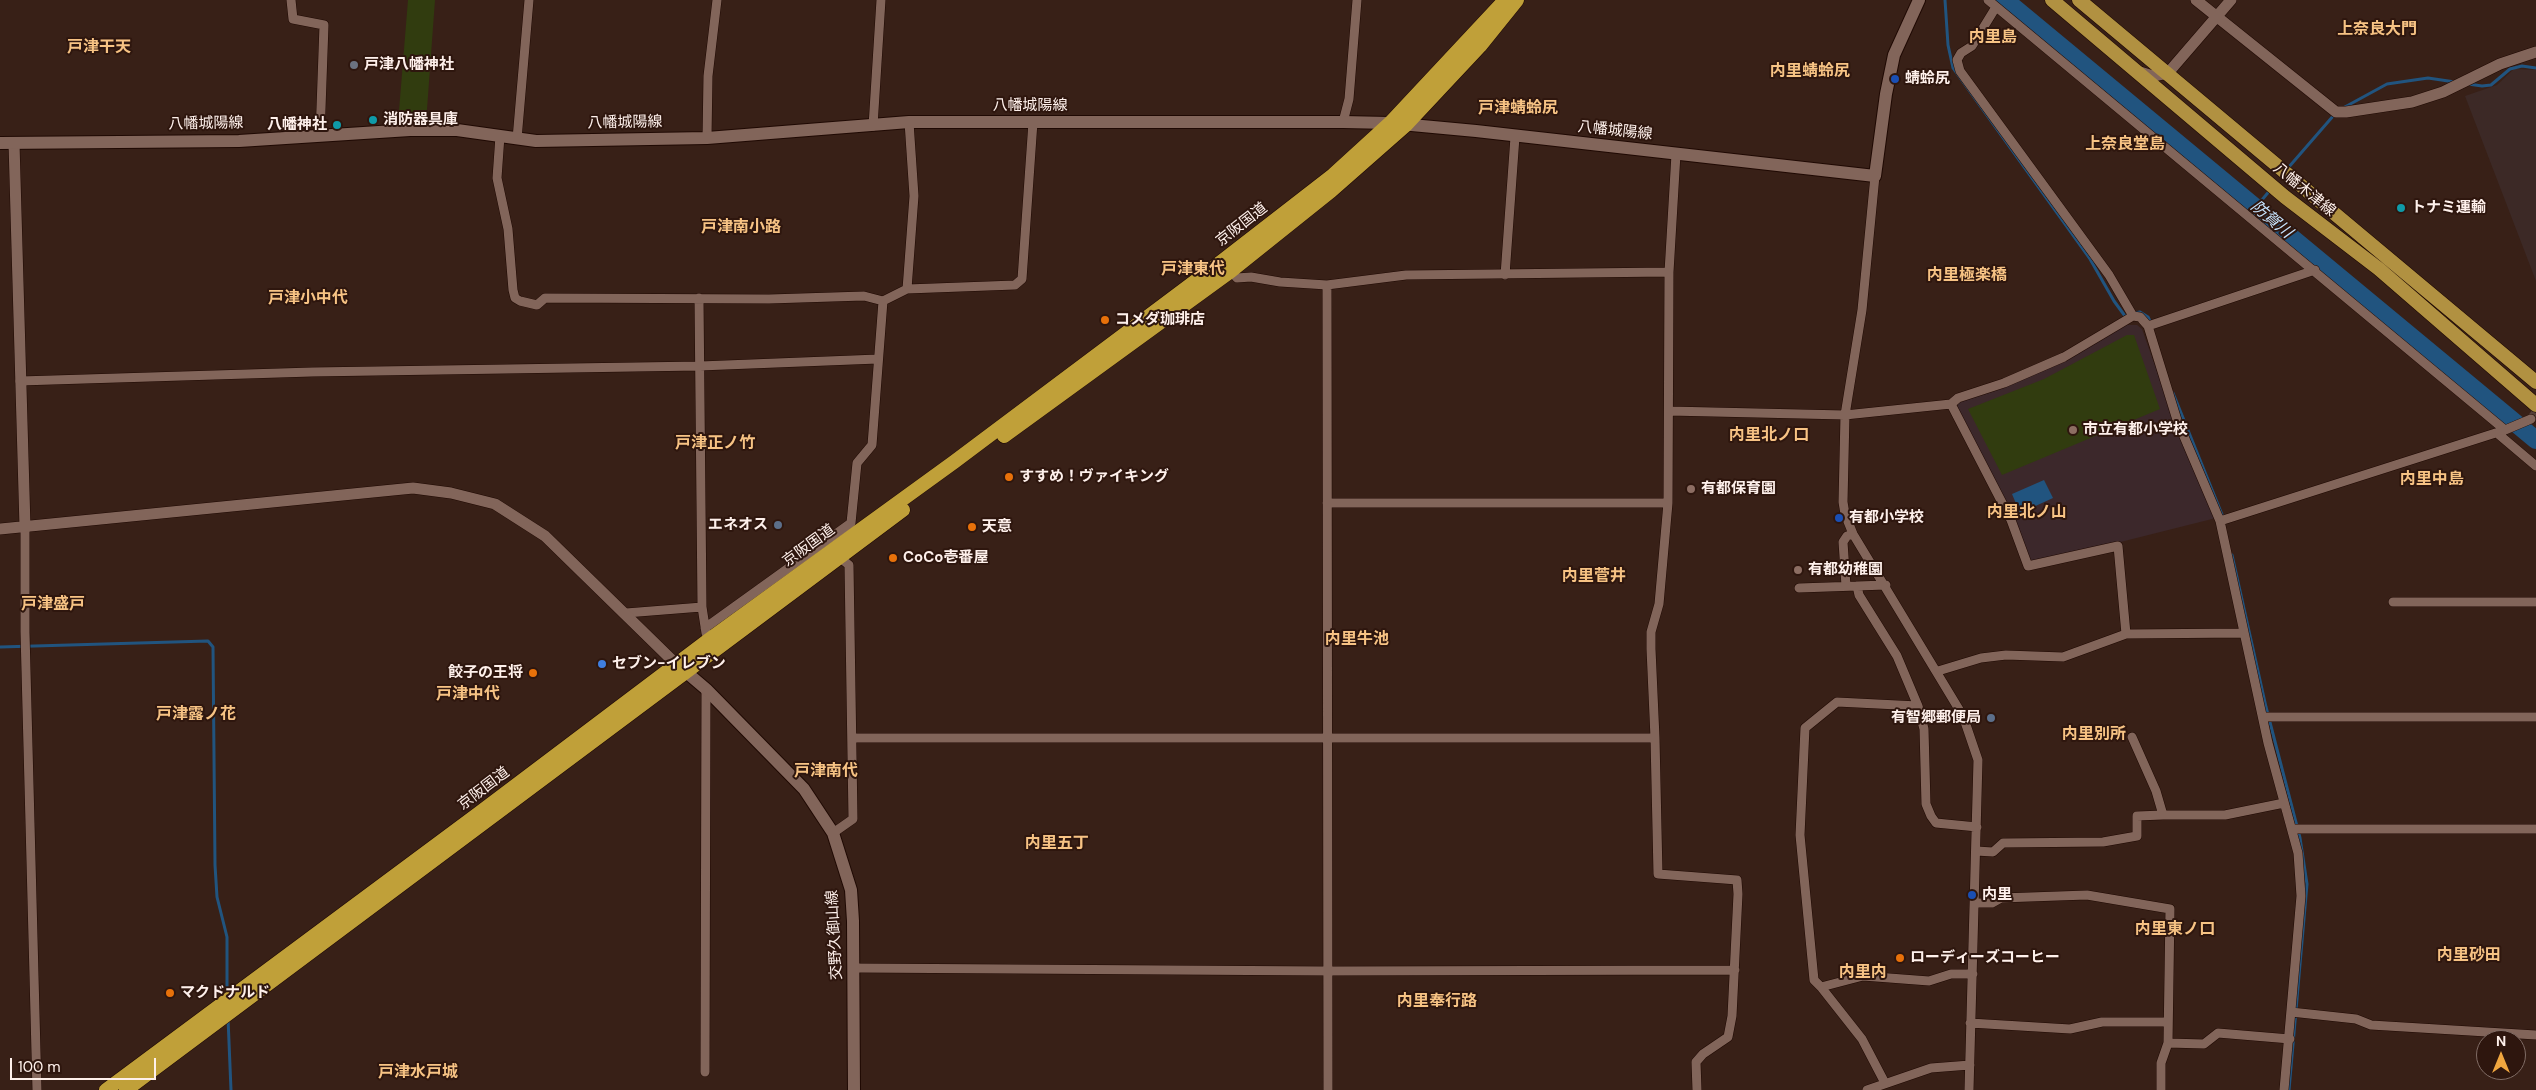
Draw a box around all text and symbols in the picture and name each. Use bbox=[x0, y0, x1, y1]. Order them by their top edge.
district label: 上奈良大門 bbox=[2337, 20, 2417, 40]
district label: 内里島 bbox=[1969, 28, 2017, 48]
district label: 戸津干天 bbox=[67, 38, 131, 58]
place label: 戸津八幡神社 bbox=[364, 56, 454, 74]
marker: 戸津八幡神社 bbox=[348, 59, 360, 71]
district label: 内里蜻蛉尻 bbox=[1770, 62, 1850, 82]
place label: 蜻蛉尻 bbox=[1905, 70, 1950, 88]
marker: 蜻蛉尻 bbox=[1889, 73, 1901, 85]
street label: 八幡城陽線 bbox=[993, 97, 1067, 115]
district label: 戸津蜻蛉尻 bbox=[1478, 99, 1558, 119]
place label: 消防器具庫 bbox=[383, 111, 458, 129]
street label: 八幡城陽線 bbox=[587, 113, 663, 133]
street label: 八幡城陽線 bbox=[168, 114, 244, 134]
marker: 消防器具庫 bbox=[367, 114, 379, 126]
place label: 八幡神社 bbox=[267, 116, 327, 134]
street label: 八幡城陽線 bbox=[1577, 118, 1653, 144]
marker: 八幡神社 bbox=[331, 119, 343, 131]
district label: 上奈良堂島 bbox=[2085, 135, 2165, 155]
street label: 八幡木津線 bbox=[2269, 159, 2339, 221]
water label: 防賀川 bbox=[2246, 197, 2296, 243]
street label: 京阪国道 bbox=[1213, 199, 1271, 251]
place label: トナミ運輸 bbox=[2411, 199, 2486, 217]
marker: トナミ運輸 bbox=[2395, 202, 2407, 214]
district label: 戸津南小路 bbox=[701, 218, 781, 238]
district label: 戸津東代 bbox=[1161, 260, 1225, 280]
district label: 内里極楽橋 bbox=[1927, 266, 2007, 286]
district label: 戸津小中代 bbox=[268, 289, 348, 309]
place label: コメダ珈琲店 bbox=[1115, 311, 1205, 329]
marker: コメダ珈琲店 bbox=[1099, 314, 1111, 326]
place label: 市立有都小学校 bbox=[2083, 421, 2188, 439]
marker: 市立有都小学校 bbox=[2067, 424, 2079, 436]
district label: 内里北ノ口 bbox=[1729, 426, 1809, 446]
district label: 戸津正ノ竹 bbox=[675, 434, 755, 454]
place label: すすめ！ヴァイキング bbox=[1019, 468, 1169, 486]
district label: 内里中島 bbox=[2400, 470, 2464, 490]
marker: すすめ！ヴァイキング bbox=[1003, 471, 1015, 483]
place label: 有都保育園 bbox=[1701, 480, 1776, 498]
marker: 有都保育園 bbox=[1685, 483, 1697, 495]
district label: 内里北ノ山 bbox=[1987, 503, 2067, 523]
place label: 有都小学校 bbox=[1849, 509, 1924, 527]
marker: 有都小学校 bbox=[1833, 512, 1845, 524]
place label: エネオス bbox=[708, 516, 768, 534]
place label: 天意 bbox=[982, 518, 1012, 536]
marker: エネオス bbox=[772, 519, 784, 531]
street label: 京阪国道 bbox=[779, 521, 839, 571]
marker: 天意 bbox=[966, 521, 978, 533]
place label: CoCo壱番屋 bbox=[903, 549, 988, 567]
marker: CoCo壱番屋 bbox=[887, 552, 899, 564]
place label: 有都幼稚園 bbox=[1808, 561, 1883, 579]
marker: 有都幼稚園 bbox=[1792, 564, 1804, 576]
district label: 内里菅井 bbox=[1562, 567, 1626, 587]
district label: 戸津盛戸 bbox=[21, 595, 85, 615]
district label: 内里牛池 bbox=[1325, 630, 1389, 650]
place label: セブン-イレブン bbox=[612, 655, 726, 673]
marker: セブン-イレブン bbox=[596, 658, 608, 670]
place label: 餃子の王将 bbox=[448, 664, 523, 682]
marker: 餃子の王将 bbox=[527, 667, 539, 679]
district label: 戸津中代 bbox=[436, 685, 500, 705]
district label: 戸津露ノ花 bbox=[156, 705, 236, 725]
place label: 有智郷郵便局 bbox=[1891, 709, 1981, 727]
marker: 有智郷郵便局 bbox=[1985, 712, 1997, 724]
district label: 内里別所 bbox=[2062, 725, 2126, 745]
district label: 戸津南代 bbox=[794, 762, 858, 782]
street label: 京阪国道 bbox=[455, 764, 513, 814]
district label: 内里五丁 bbox=[1025, 834, 1089, 854]
place label: 内里 bbox=[1982, 886, 2012, 904]
marker: 内里 bbox=[1966, 889, 1978, 901]
street label: 交野久御山線 bbox=[824, 890, 846, 980]
district label: 内里東ノ口 bbox=[2135, 920, 2215, 940]
district label: 内里砂田 bbox=[2437, 946, 2501, 966]
place label: ローディーズコーヒー bbox=[1910, 949, 2060, 967]
marker: ローディーズコーヒー bbox=[1894, 952, 1906, 964]
district label: 内里内 bbox=[1839, 963, 1887, 983]
place label: マクドナルド bbox=[180, 984, 270, 1002]
marker: マクドナルド bbox=[164, 987, 176, 999]
district label: 内里奉行路 bbox=[1397, 992, 1477, 1012]
north arrow bbox=[2476, 1030, 2526, 1080]
text: N bbox=[2496, 1032, 2506, 1050]
scale bar bbox=[12, 1048, 159, 1080]
text: 100 m bbox=[18, 1057, 61, 1077]
district label: 戸津水戸城 bbox=[378, 1063, 458, 1083]

